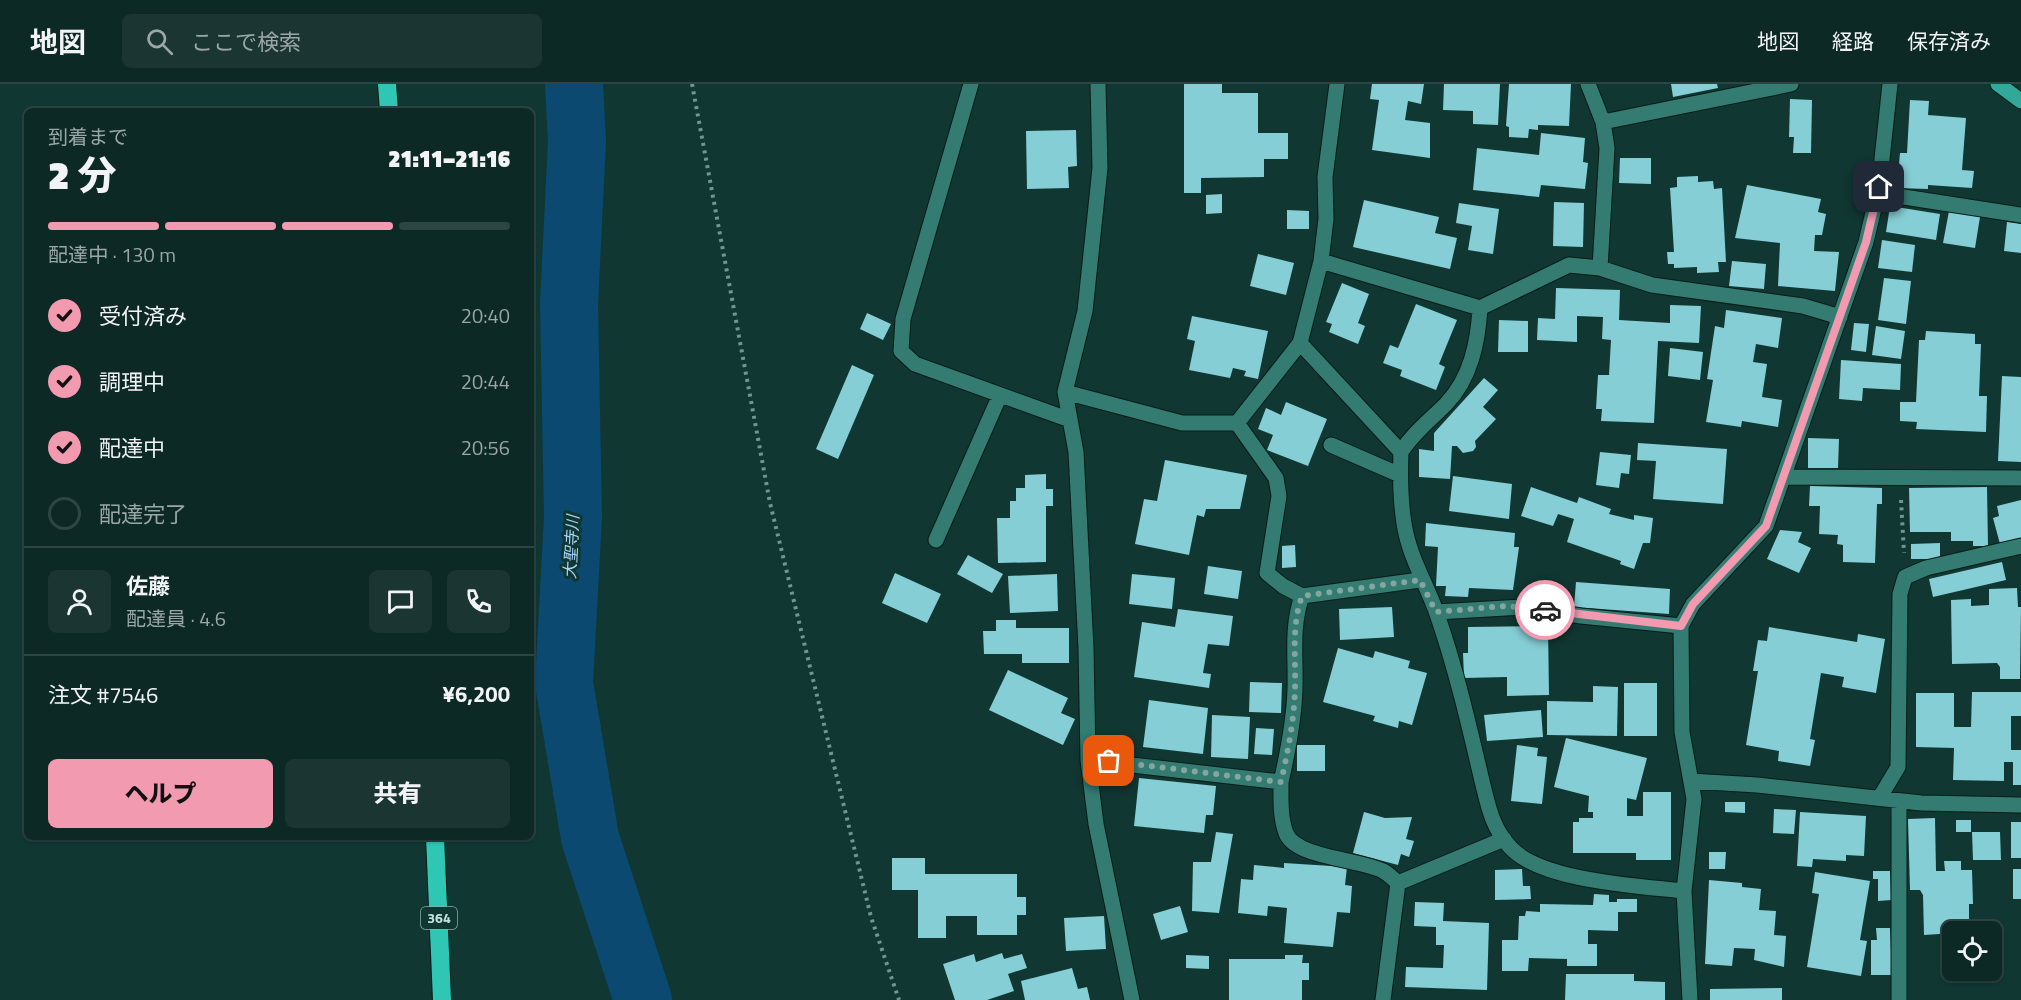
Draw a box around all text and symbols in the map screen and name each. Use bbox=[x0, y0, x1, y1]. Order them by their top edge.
search box bbox=[122, 14, 542, 68]
text: 地図 bbox=[30, 20, 86, 63]
icon: search bbox=[143, 25, 176, 58]
text: ここで検索 bbox=[191, 25, 301, 59]
text: 地図 bbox=[1757, 25, 1799, 57]
text: 経路 bbox=[1832, 25, 1874, 57]
text: 保存済み bbox=[1907, 25, 1991, 57]
text: 到着まで bbox=[48, 121, 128, 152]
text: 21:11–21:16 bbox=[388, 142, 510, 176]
text: 2 分 bbox=[48, 145, 117, 204]
pin bbox=[1853, 161, 1904, 212]
icon: home bbox=[1862, 170, 1895, 203]
text: 配達中 · 130 m bbox=[48, 239, 176, 270]
icon: check bbox=[48, 299, 81, 332]
text: 受付済み bbox=[99, 299, 187, 333]
text: 20:40 bbox=[461, 300, 510, 331]
icon: check bbox=[48, 365, 81, 398]
text: 調理中 bbox=[99, 365, 165, 399]
text: 20:44 bbox=[461, 366, 510, 397]
icon: check bbox=[48, 431, 81, 464]
text: 配達中 bbox=[99, 431, 165, 465]
text: 20:56 bbox=[461, 432, 510, 463]
text: 配達完了 bbox=[99, 497, 187, 531]
water label: 大聖寺川 bbox=[557, 512, 585, 580]
text: 佐藤 bbox=[126, 569, 170, 603]
button: person bbox=[48, 570, 111, 633]
button: chat bbox=[369, 570, 432, 633]
button: phone bbox=[447, 570, 510, 633]
courier bbox=[1515, 580, 1575, 640]
icon: car bbox=[1529, 594, 1562, 627]
text: 配達員 · 4.6 bbox=[126, 603, 226, 634]
text: ¥6,200 bbox=[443, 677, 510, 711]
text: 注文 #7546 bbox=[48, 678, 158, 712]
pin bbox=[1083, 735, 1134, 786]
icon: bag bbox=[1092, 744, 1125, 777]
button: ヘルプ bbox=[48, 759, 273, 828]
button: 共有 bbox=[285, 759, 510, 828]
road number: 364 bbox=[421, 907, 457, 929]
map controls bbox=[1942, 921, 2002, 981]
button: locate bbox=[1942, 921, 2002, 981]

